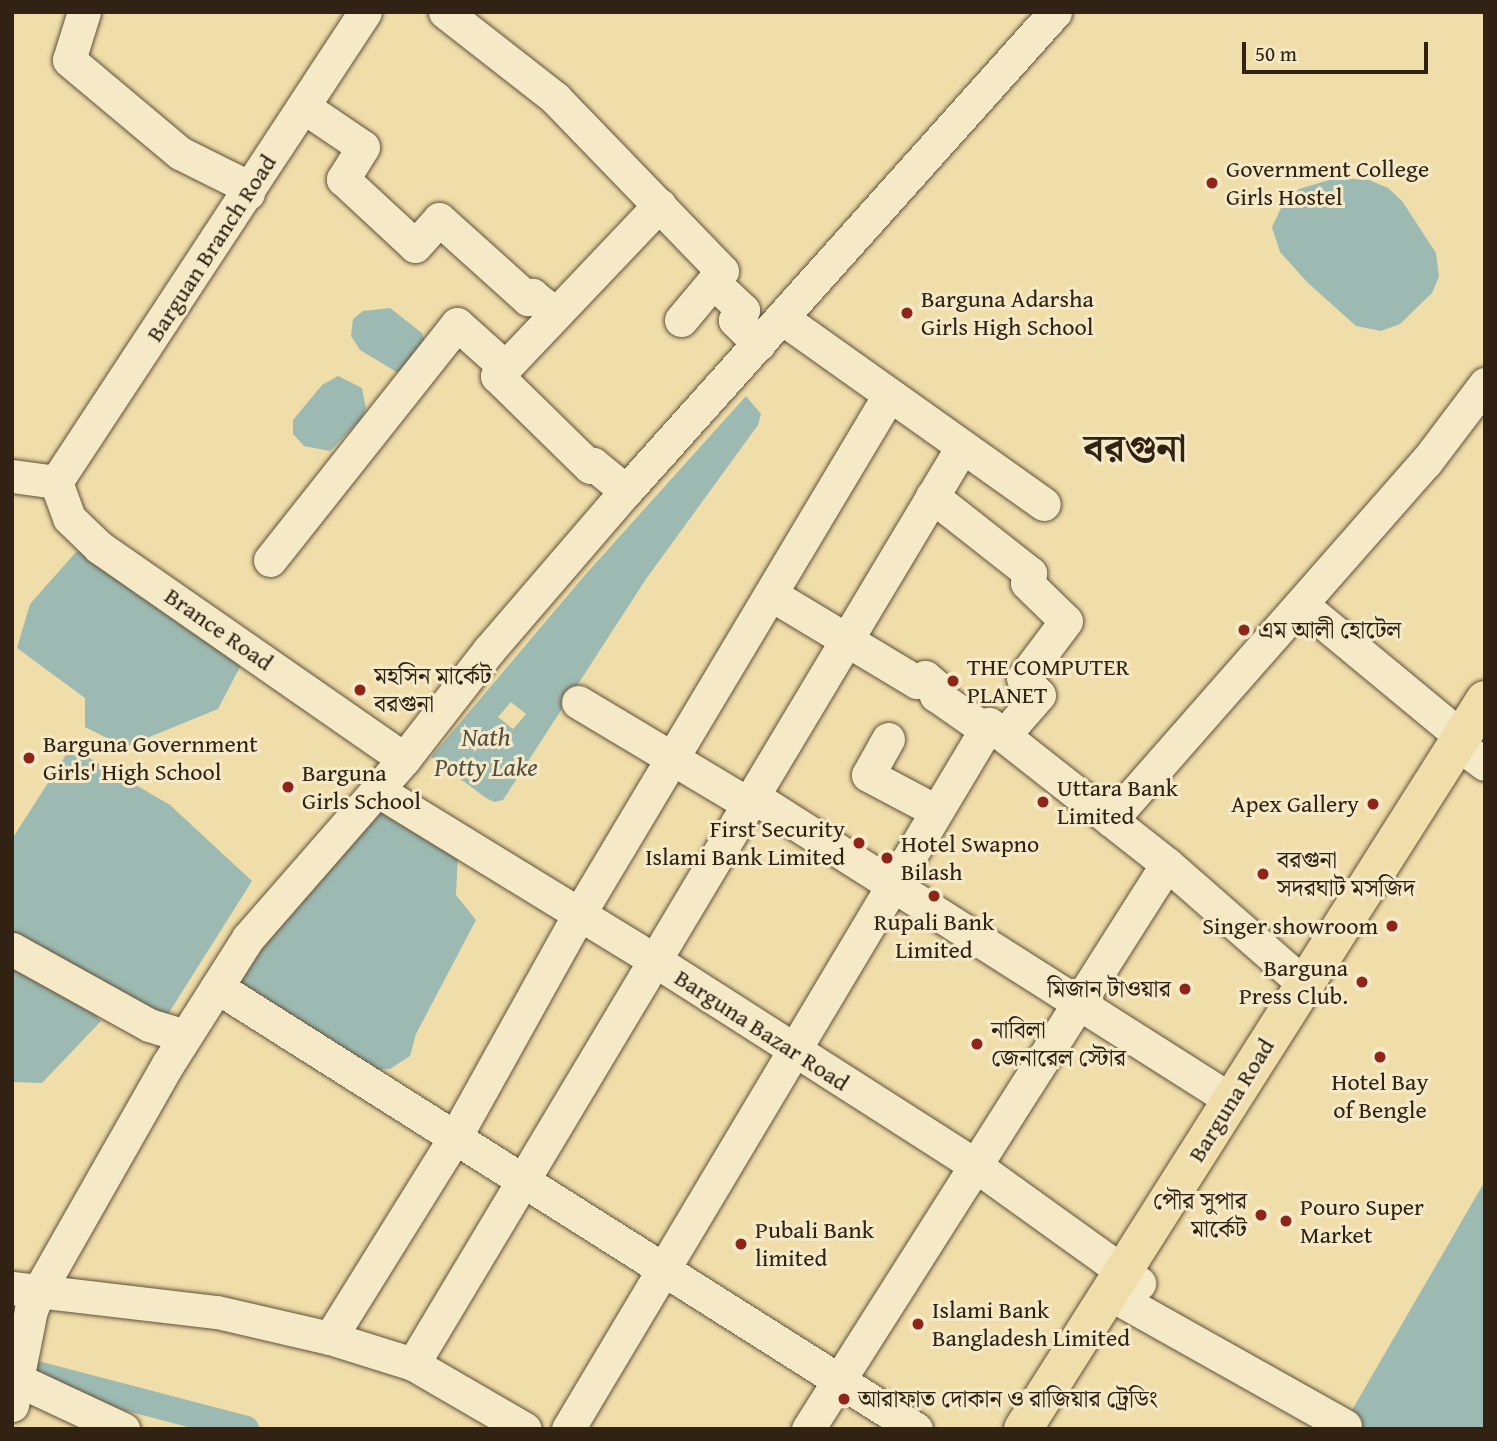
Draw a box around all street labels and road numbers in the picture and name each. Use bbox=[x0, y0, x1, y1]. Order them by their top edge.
street label: Barguan Branch Road bbox=[140, 149, 282, 347]
street label: Brance Road bbox=[159, 581, 279, 677]
street label: Barguna Bazar Road bbox=[669, 963, 855, 1097]
street label: Barguna Road bbox=[1182, 1033, 1280, 1167]

